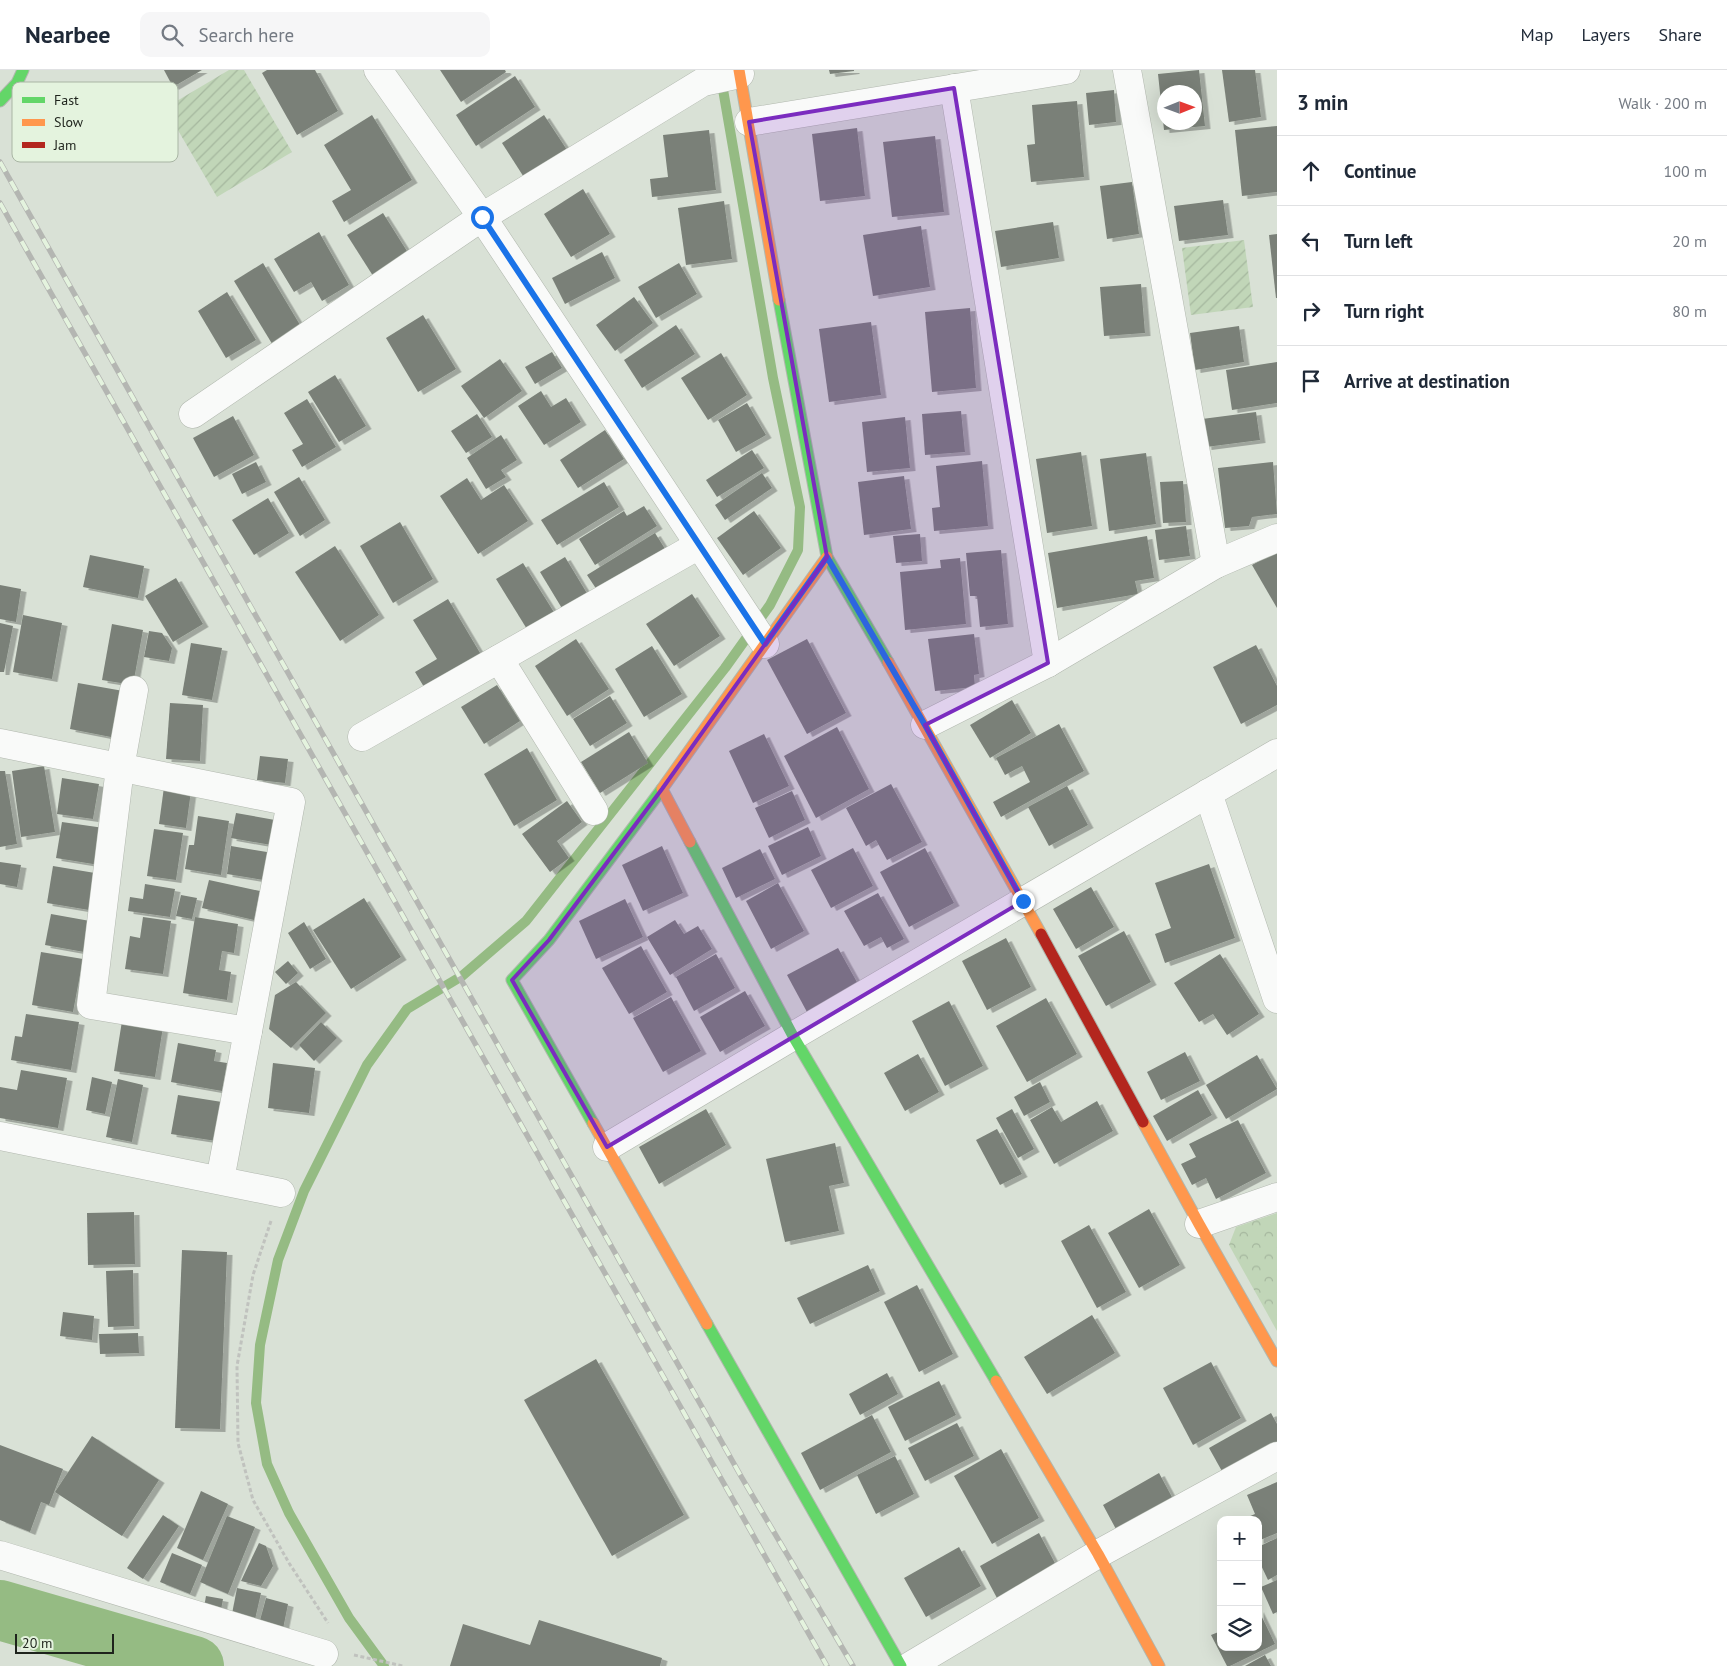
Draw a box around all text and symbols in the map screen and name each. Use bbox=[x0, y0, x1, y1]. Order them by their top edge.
search box bbox=[140, 12, 490, 57]
text: Nearbee bbox=[25, 19, 110, 50]
icon: search bbox=[158, 21, 186, 49]
text: Search here bbox=[198, 23, 294, 47]
text: Map bbox=[1521, 23, 1553, 46]
text: Layers bbox=[1581, 23, 1630, 46]
text: Share bbox=[1658, 23, 1702, 46]
legend bbox=[12, 82, 178, 162]
north arrow bbox=[1157, 85, 1202, 130]
text: 3 min bbox=[1297, 89, 1348, 116]
text: Fast bbox=[54, 91, 79, 109]
text: Walk · 200 m bbox=[1618, 93, 1707, 113]
text: Slow bbox=[54, 113, 84, 131]
text: Jam bbox=[53, 136, 76, 154]
icon: ahead bbox=[1297, 157, 1325, 185]
text: Continue bbox=[1344, 159, 1416, 183]
text: 100 m bbox=[1664, 161, 1707, 181]
route start bbox=[471, 206, 494, 229]
icon: left bbox=[1297, 227, 1325, 255]
text: Turn left bbox=[1344, 229, 1413, 253]
text: 20 m bbox=[1672, 231, 1707, 251]
icon: right bbox=[1297, 297, 1325, 325]
text: Turn right bbox=[1344, 299, 1424, 323]
text: 80 m bbox=[1672, 301, 1707, 321]
icon: arrive bbox=[1297, 367, 1325, 395]
text: Arrive at destination bbox=[1344, 369, 1510, 393]
route end bbox=[1012, 890, 1035, 913]
map controls bbox=[1217, 1516, 1262, 1651]
button: + bbox=[1217, 1516, 1262, 1561]
button: − bbox=[1217, 1561, 1262, 1606]
button: layers bbox=[1217, 1606, 1262, 1651]
scale bar bbox=[15, 1631, 114, 1654]
text: 20 m bbox=[22, 1634, 52, 1652]

